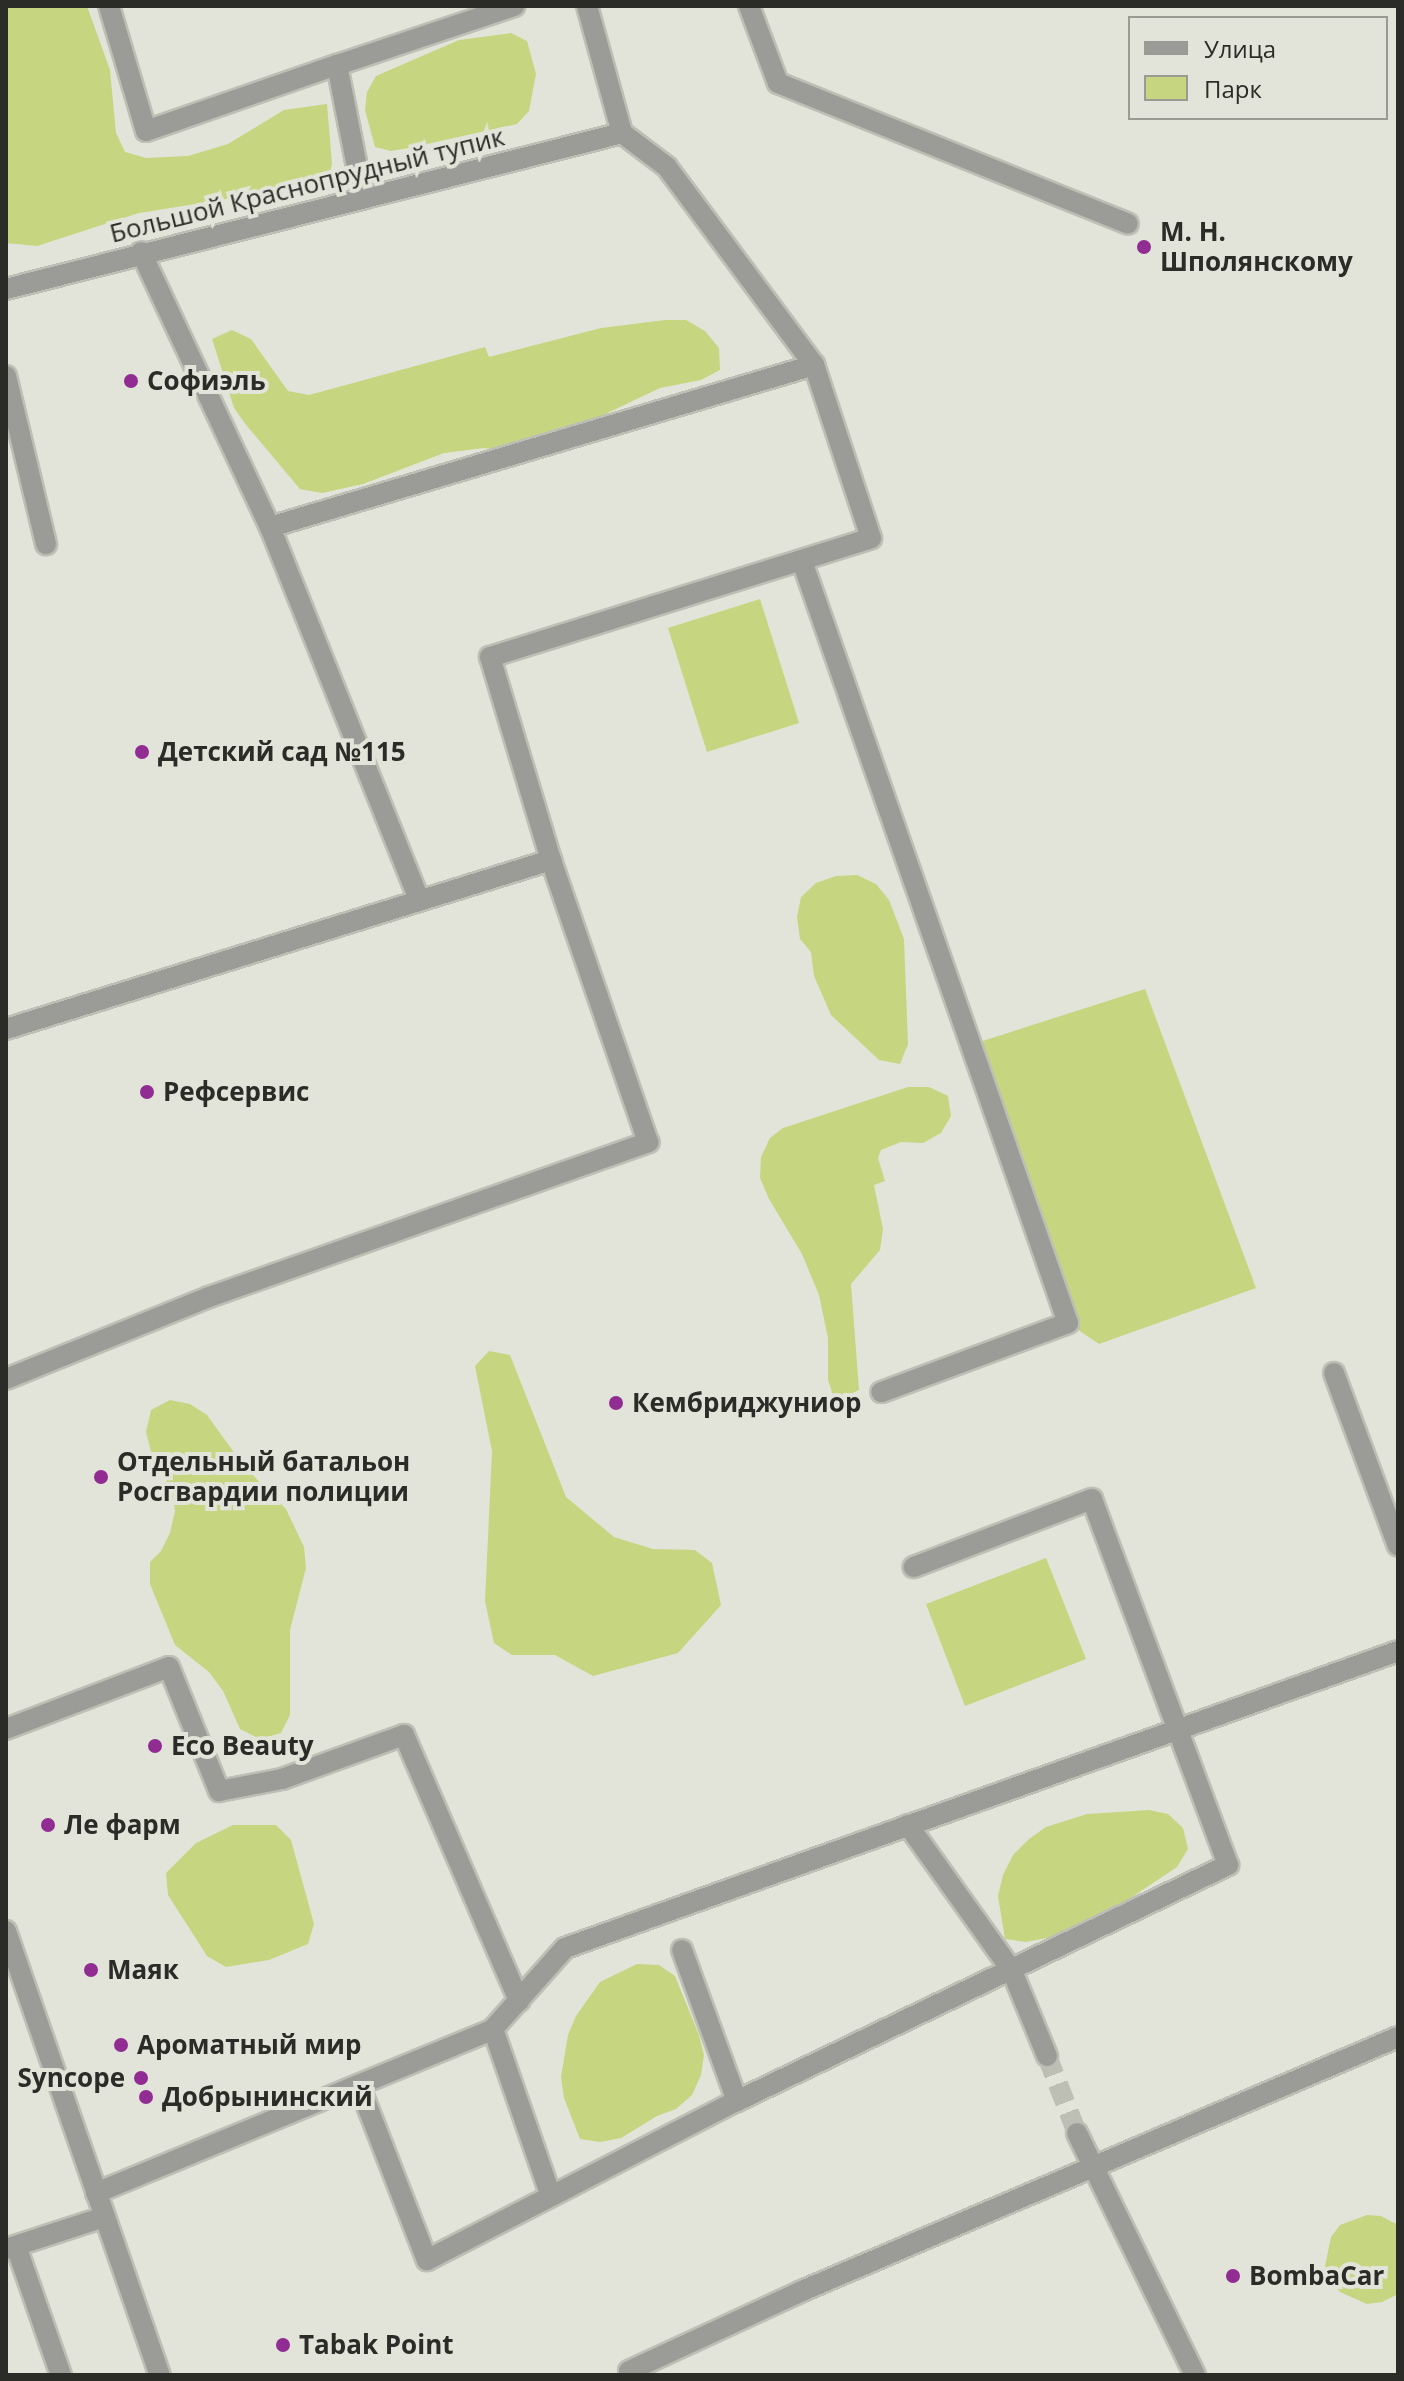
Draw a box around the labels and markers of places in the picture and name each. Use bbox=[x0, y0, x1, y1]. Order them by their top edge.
place label: М. Н. Шполянскому bbox=[1160, 216, 1353, 278]
marker: М. Н. Шполянскому bbox=[1135, 238, 1153, 256]
place label: Софиэль bbox=[147, 365, 266, 397]
marker: Софиэль bbox=[122, 372, 140, 390]
place label: Детский сад №115 bbox=[158, 736, 406, 768]
marker: Детский сад №115 bbox=[133, 743, 151, 761]
place label: Рефсервис bbox=[163, 1076, 309, 1108]
marker: Рефсервис bbox=[138, 1083, 156, 1101]
place label: Кембриджуниор bbox=[632, 1387, 861, 1419]
marker: Кембриджуниор bbox=[607, 1394, 625, 1412]
place label: Отдельный батальон Росгвардии полиции bbox=[117, 1446, 410, 1508]
marker: Отдельный батальон Росгвардии полиции bbox=[92, 1468, 110, 1486]
place label: Eco Beauty bbox=[171, 1730, 313, 1762]
marker: Eco Beauty bbox=[146, 1737, 164, 1755]
place label: Ле фарм bbox=[64, 1809, 181, 1841]
marker: Ле фарм bbox=[39, 1816, 57, 1834]
place label: Маяк bbox=[107, 1954, 179, 1986]
marker: Маяк bbox=[82, 1961, 100, 1979]
place label: Ароматный мир bbox=[137, 2029, 361, 2061]
marker: Ароматный мир bbox=[112, 2036, 130, 2054]
place label: Syncope bbox=[18, 2062, 125, 2094]
marker: Syncope bbox=[132, 2069, 150, 2087]
place label: Добрынинский bbox=[162, 2081, 373, 2113]
marker: Добрынинский bbox=[137, 2088, 155, 2106]
place label: BombaCar bbox=[1249, 2260, 1384, 2292]
marker: BombaCar bbox=[1224, 2267, 1242, 2285]
place label: Tabak Point bbox=[299, 2329, 454, 2361]
marker: Tabak Point bbox=[274, 2336, 292, 2354]

